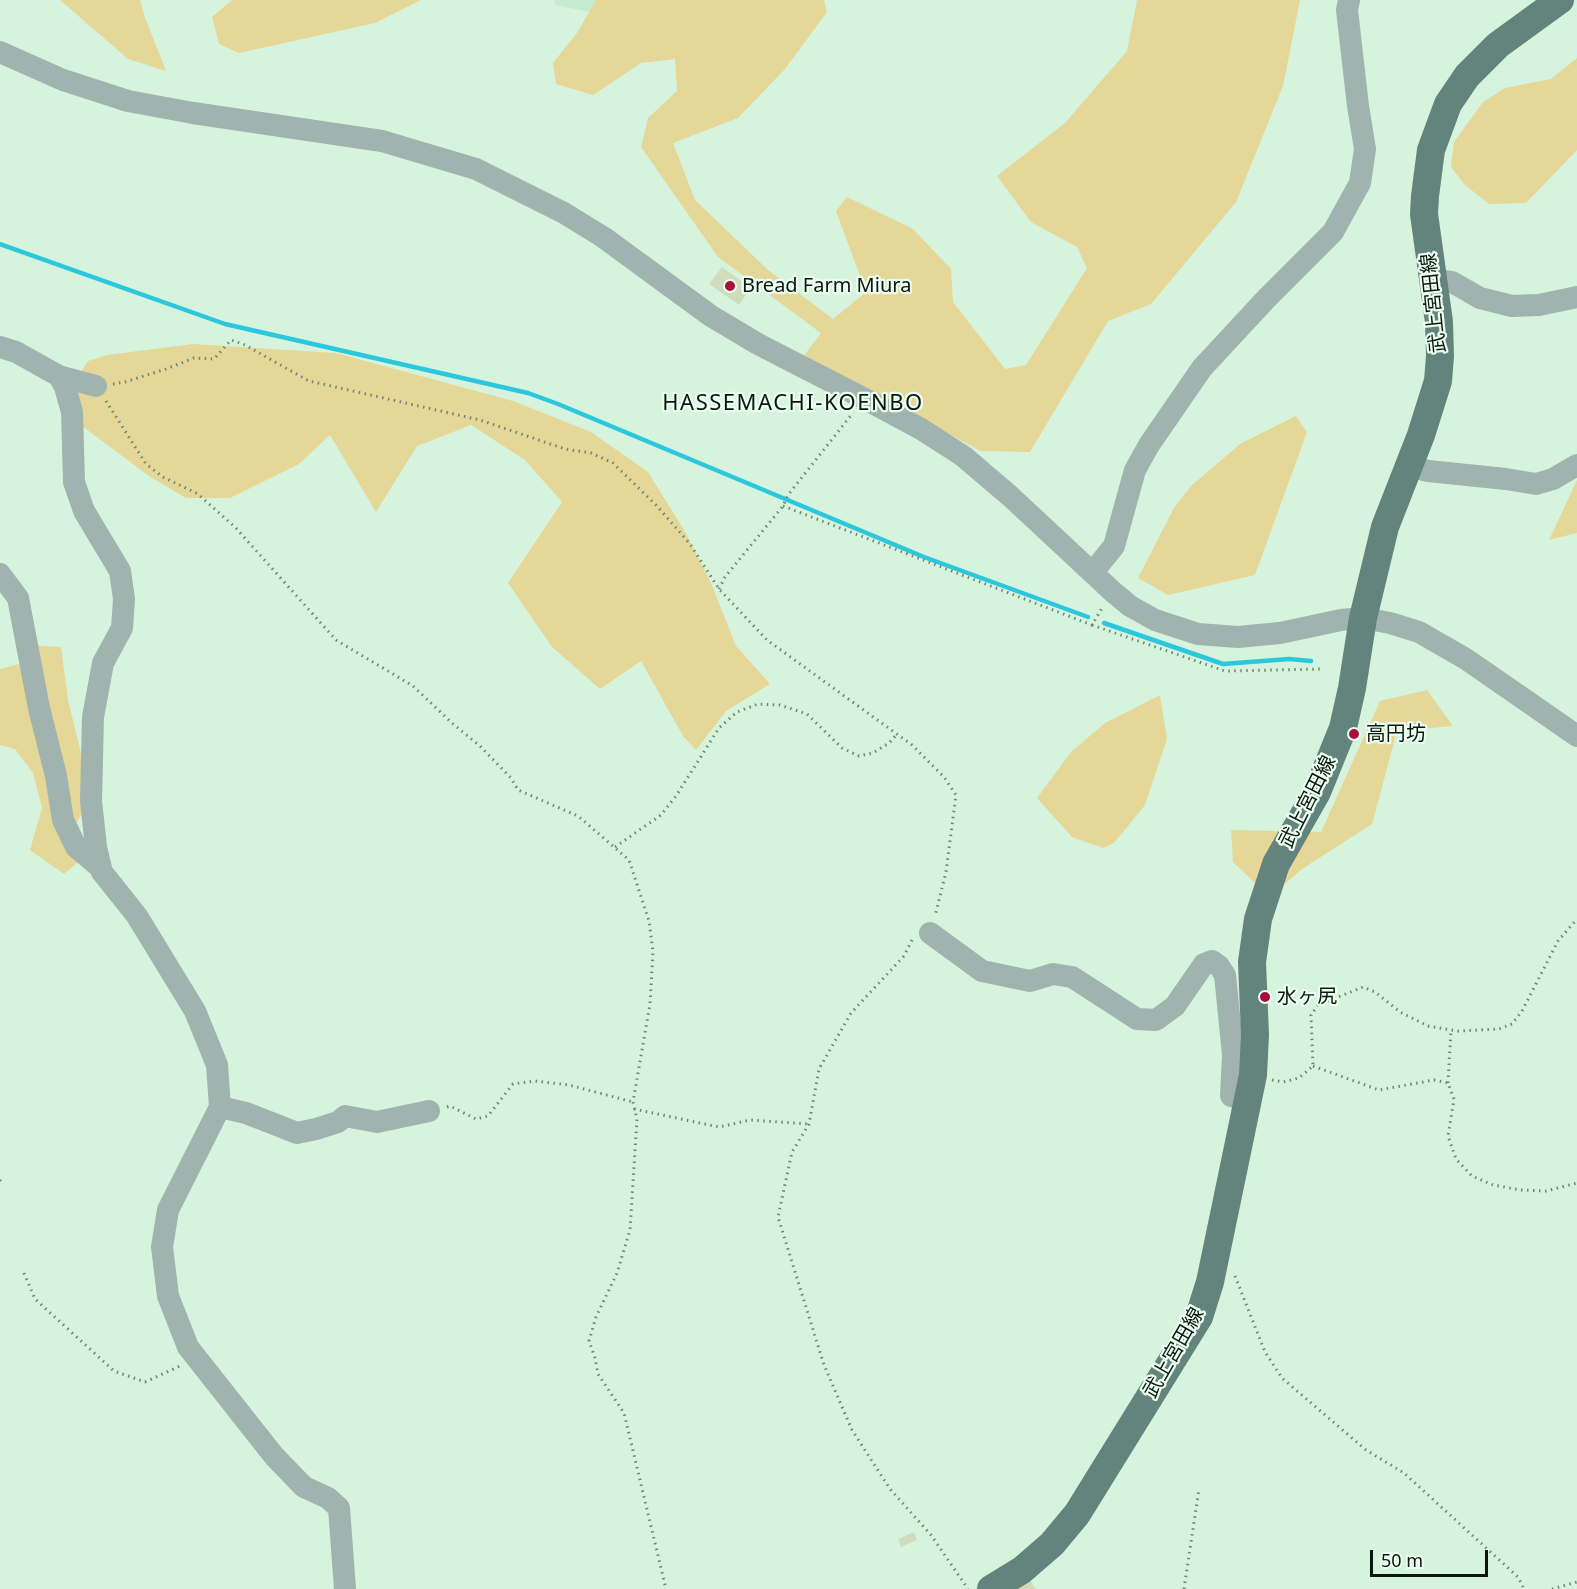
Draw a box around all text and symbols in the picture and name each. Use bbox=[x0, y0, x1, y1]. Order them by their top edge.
street label: 武上宮田線 bbox=[1417, 252, 1451, 354]
place label: Bread Farm Miura bbox=[742, 274, 911, 298]
marker: Bread Farm Miura bbox=[723, 279, 737, 293]
district label: HASSEMACHI-KOENBO bbox=[662, 391, 924, 417]
place label: 高円坊 bbox=[1366, 722, 1426, 746]
marker: 高円坊 bbox=[1347, 727, 1361, 741]
street label: 武上宮田線 bbox=[1275, 752, 1341, 852]
place label: 水ヶ尻 bbox=[1277, 985, 1337, 1009]
marker: 水ヶ尻 bbox=[1258, 990, 1272, 1004]
street label: 武上宮田線 bbox=[1139, 1304, 1209, 1402]
scale bar bbox=[1373, 1538, 1492, 1576]
text: 50 m bbox=[1381, 1548, 1423, 1572]

